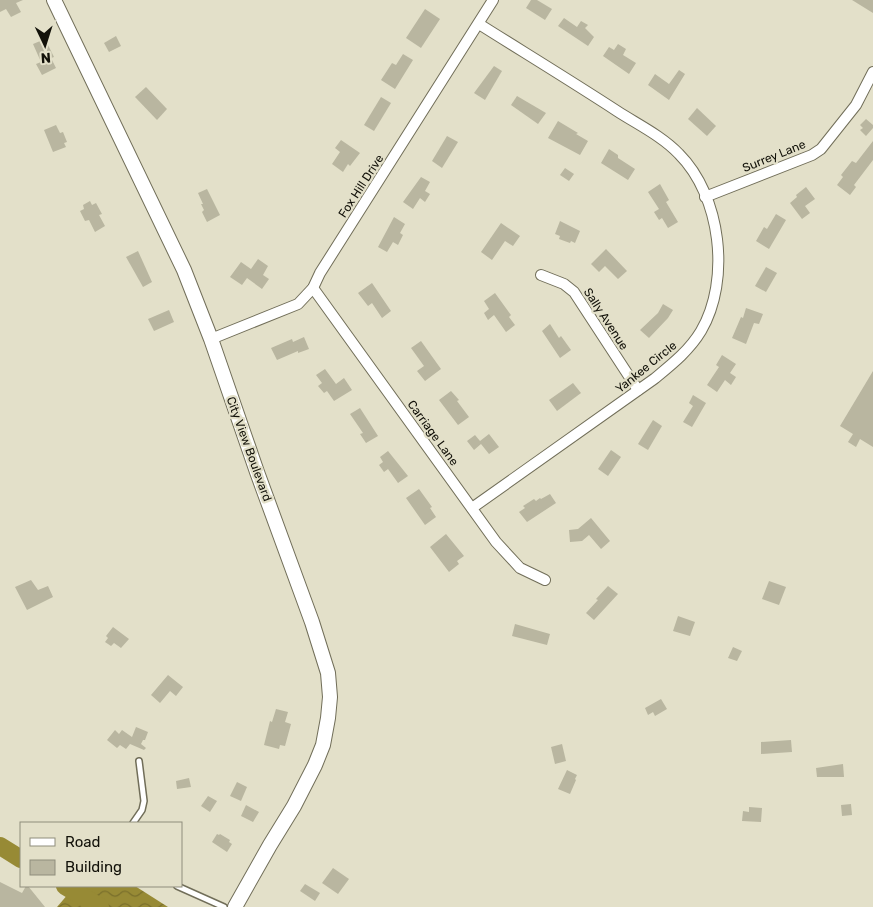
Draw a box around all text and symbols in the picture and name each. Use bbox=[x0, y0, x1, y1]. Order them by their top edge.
north arrow bbox=[20, 20, 70, 70]
text: N bbox=[40, 49, 51, 66]
street label: Surrey Lane bbox=[740, 137, 808, 175]
street label: Fox Hill Drive bbox=[335, 152, 387, 220]
street label: Sally Avenue bbox=[581, 285, 631, 353]
street label: Yankee Circle bbox=[613, 338, 680, 396]
street label: City View Boulevard bbox=[224, 395, 274, 503]
street label: Carriage Lane bbox=[405, 398, 462, 469]
legend bbox=[20, 822, 182, 887]
text: Road bbox=[65, 833, 101, 851]
text: Building bbox=[65, 858, 122, 876]

